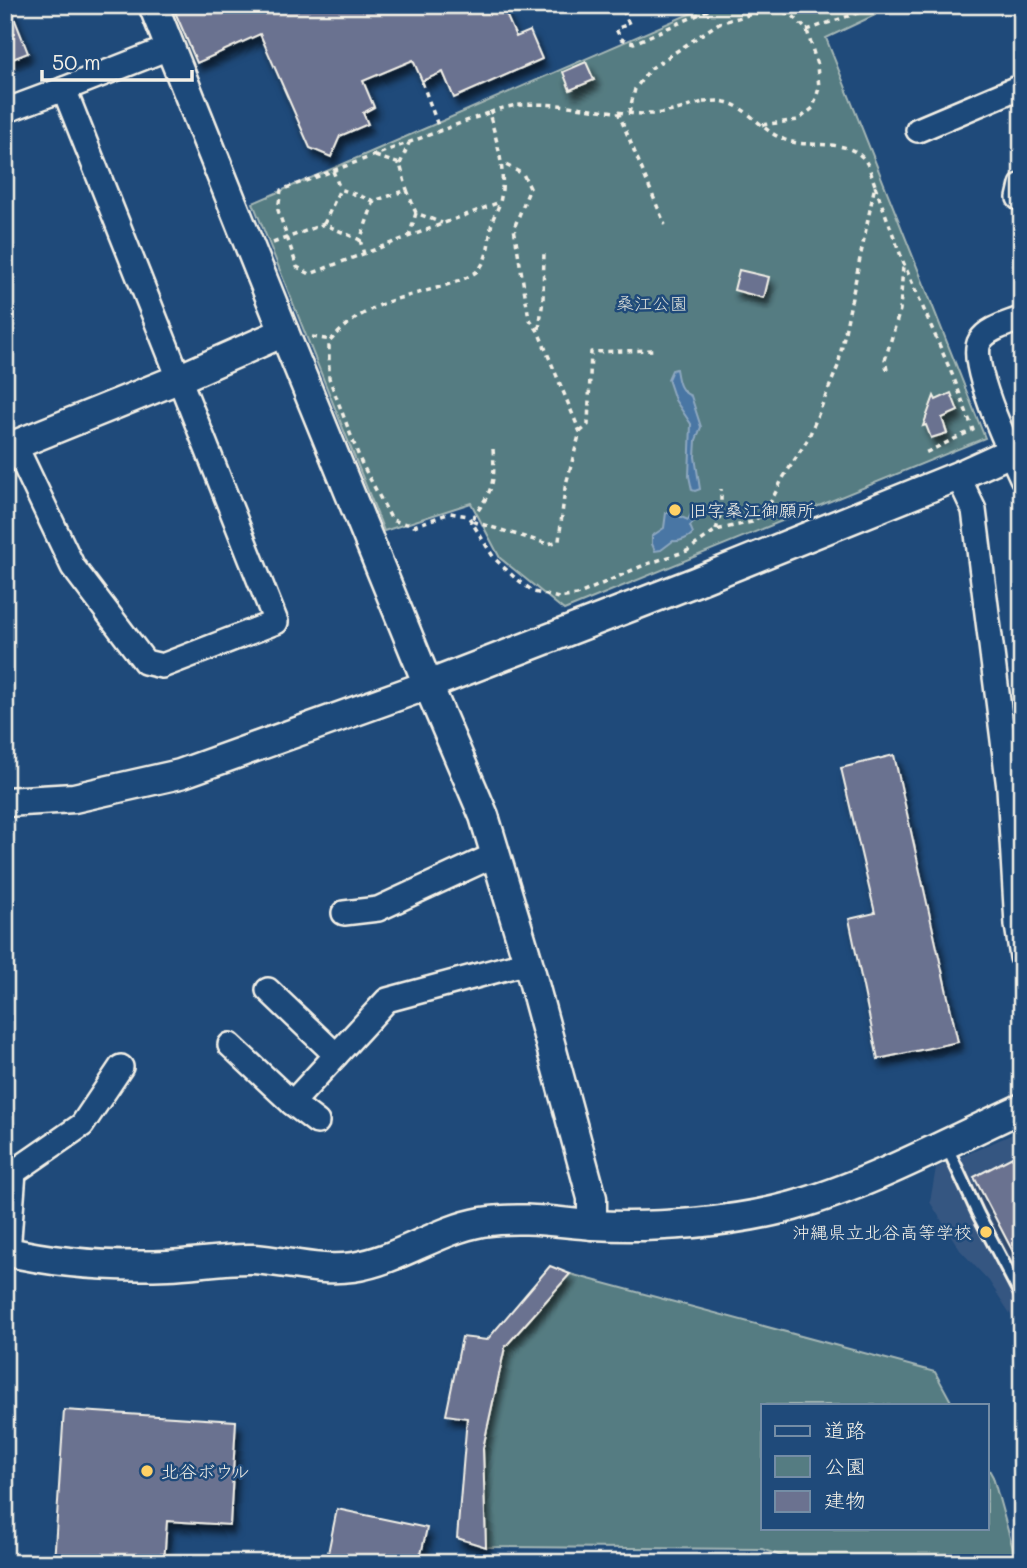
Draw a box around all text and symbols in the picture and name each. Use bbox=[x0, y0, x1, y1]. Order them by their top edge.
scale bar bbox=[42, 38, 192, 82]
text: 50 m bbox=[52, 48, 101, 75]
park label: 桑江公園 bbox=[616, 291, 688, 315]
place label: 旧字桑江御願所 bbox=[689, 498, 815, 522]
marker: 旧字桑江御願所 bbox=[667, 502, 683, 518]
place label: 沖縄県立北谷高等学校 bbox=[792, 1220, 972, 1244]
marker: 沖縄県立北谷高等学校 bbox=[978, 1224, 994, 1240]
legend bbox=[761, 1404, 988, 1530]
text: 道路 bbox=[824, 1416, 866, 1443]
text: 公園 bbox=[824, 1452, 866, 1479]
place label: 北谷ボウル bbox=[161, 1459, 250, 1483]
marker: 北谷ボウル bbox=[139, 1463, 155, 1479]
text: 建物 bbox=[824, 1486, 866, 1513]

